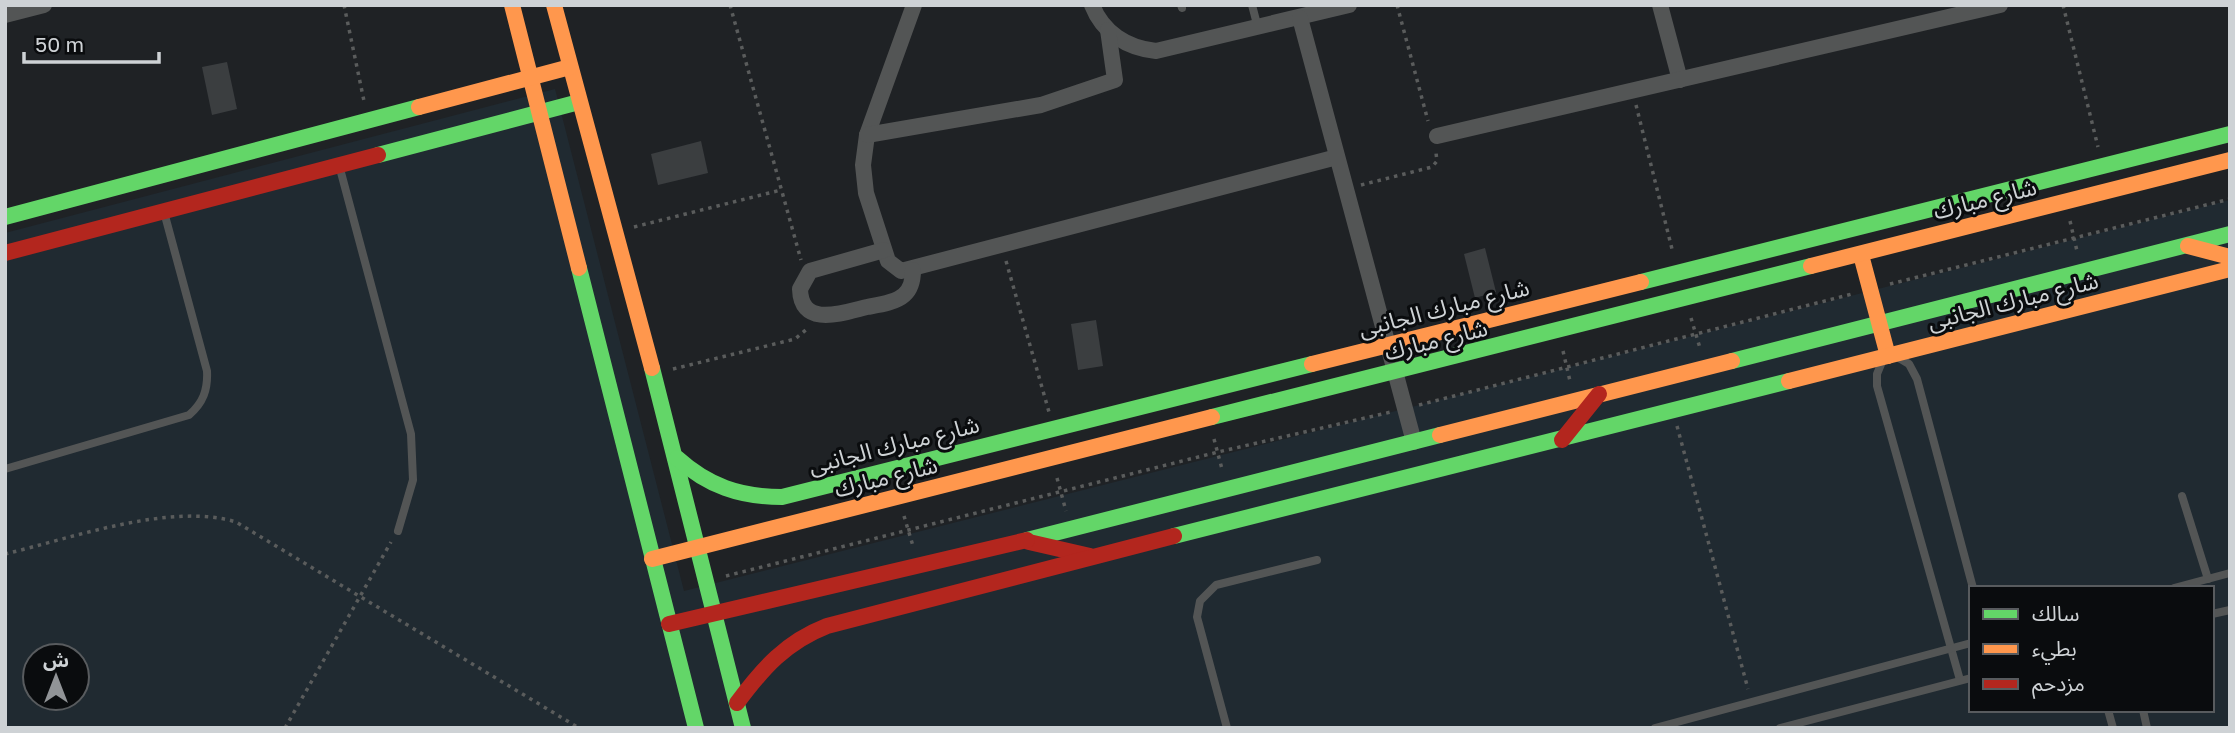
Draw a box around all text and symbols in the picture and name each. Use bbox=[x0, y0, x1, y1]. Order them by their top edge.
scale bar bbox=[24, 21, 159, 65]
text: 50 m bbox=[35, 31, 84, 57]
street label: شارع مبارك bbox=[1930, 172, 2040, 228]
street label: شارع مبارك الجانبى bbox=[1924, 265, 2102, 339]
street label: شارع مبارك الجانبى bbox=[1356, 273, 1532, 343]
street label: شارع مبارك bbox=[1382, 314, 1490, 366]
street label: شارع مبارك الجانبى bbox=[806, 410, 982, 480]
street label: شارع مبارك bbox=[832, 451, 940, 503]
legend bbox=[1969, 586, 2214, 712]
text: سالك bbox=[2032, 600, 2079, 626]
text: بطيء bbox=[2032, 635, 2077, 665]
north arrow bbox=[21, 642, 91, 712]
text: ش bbox=[43, 648, 69, 671]
text: مزدحم bbox=[2032, 670, 2085, 699]

